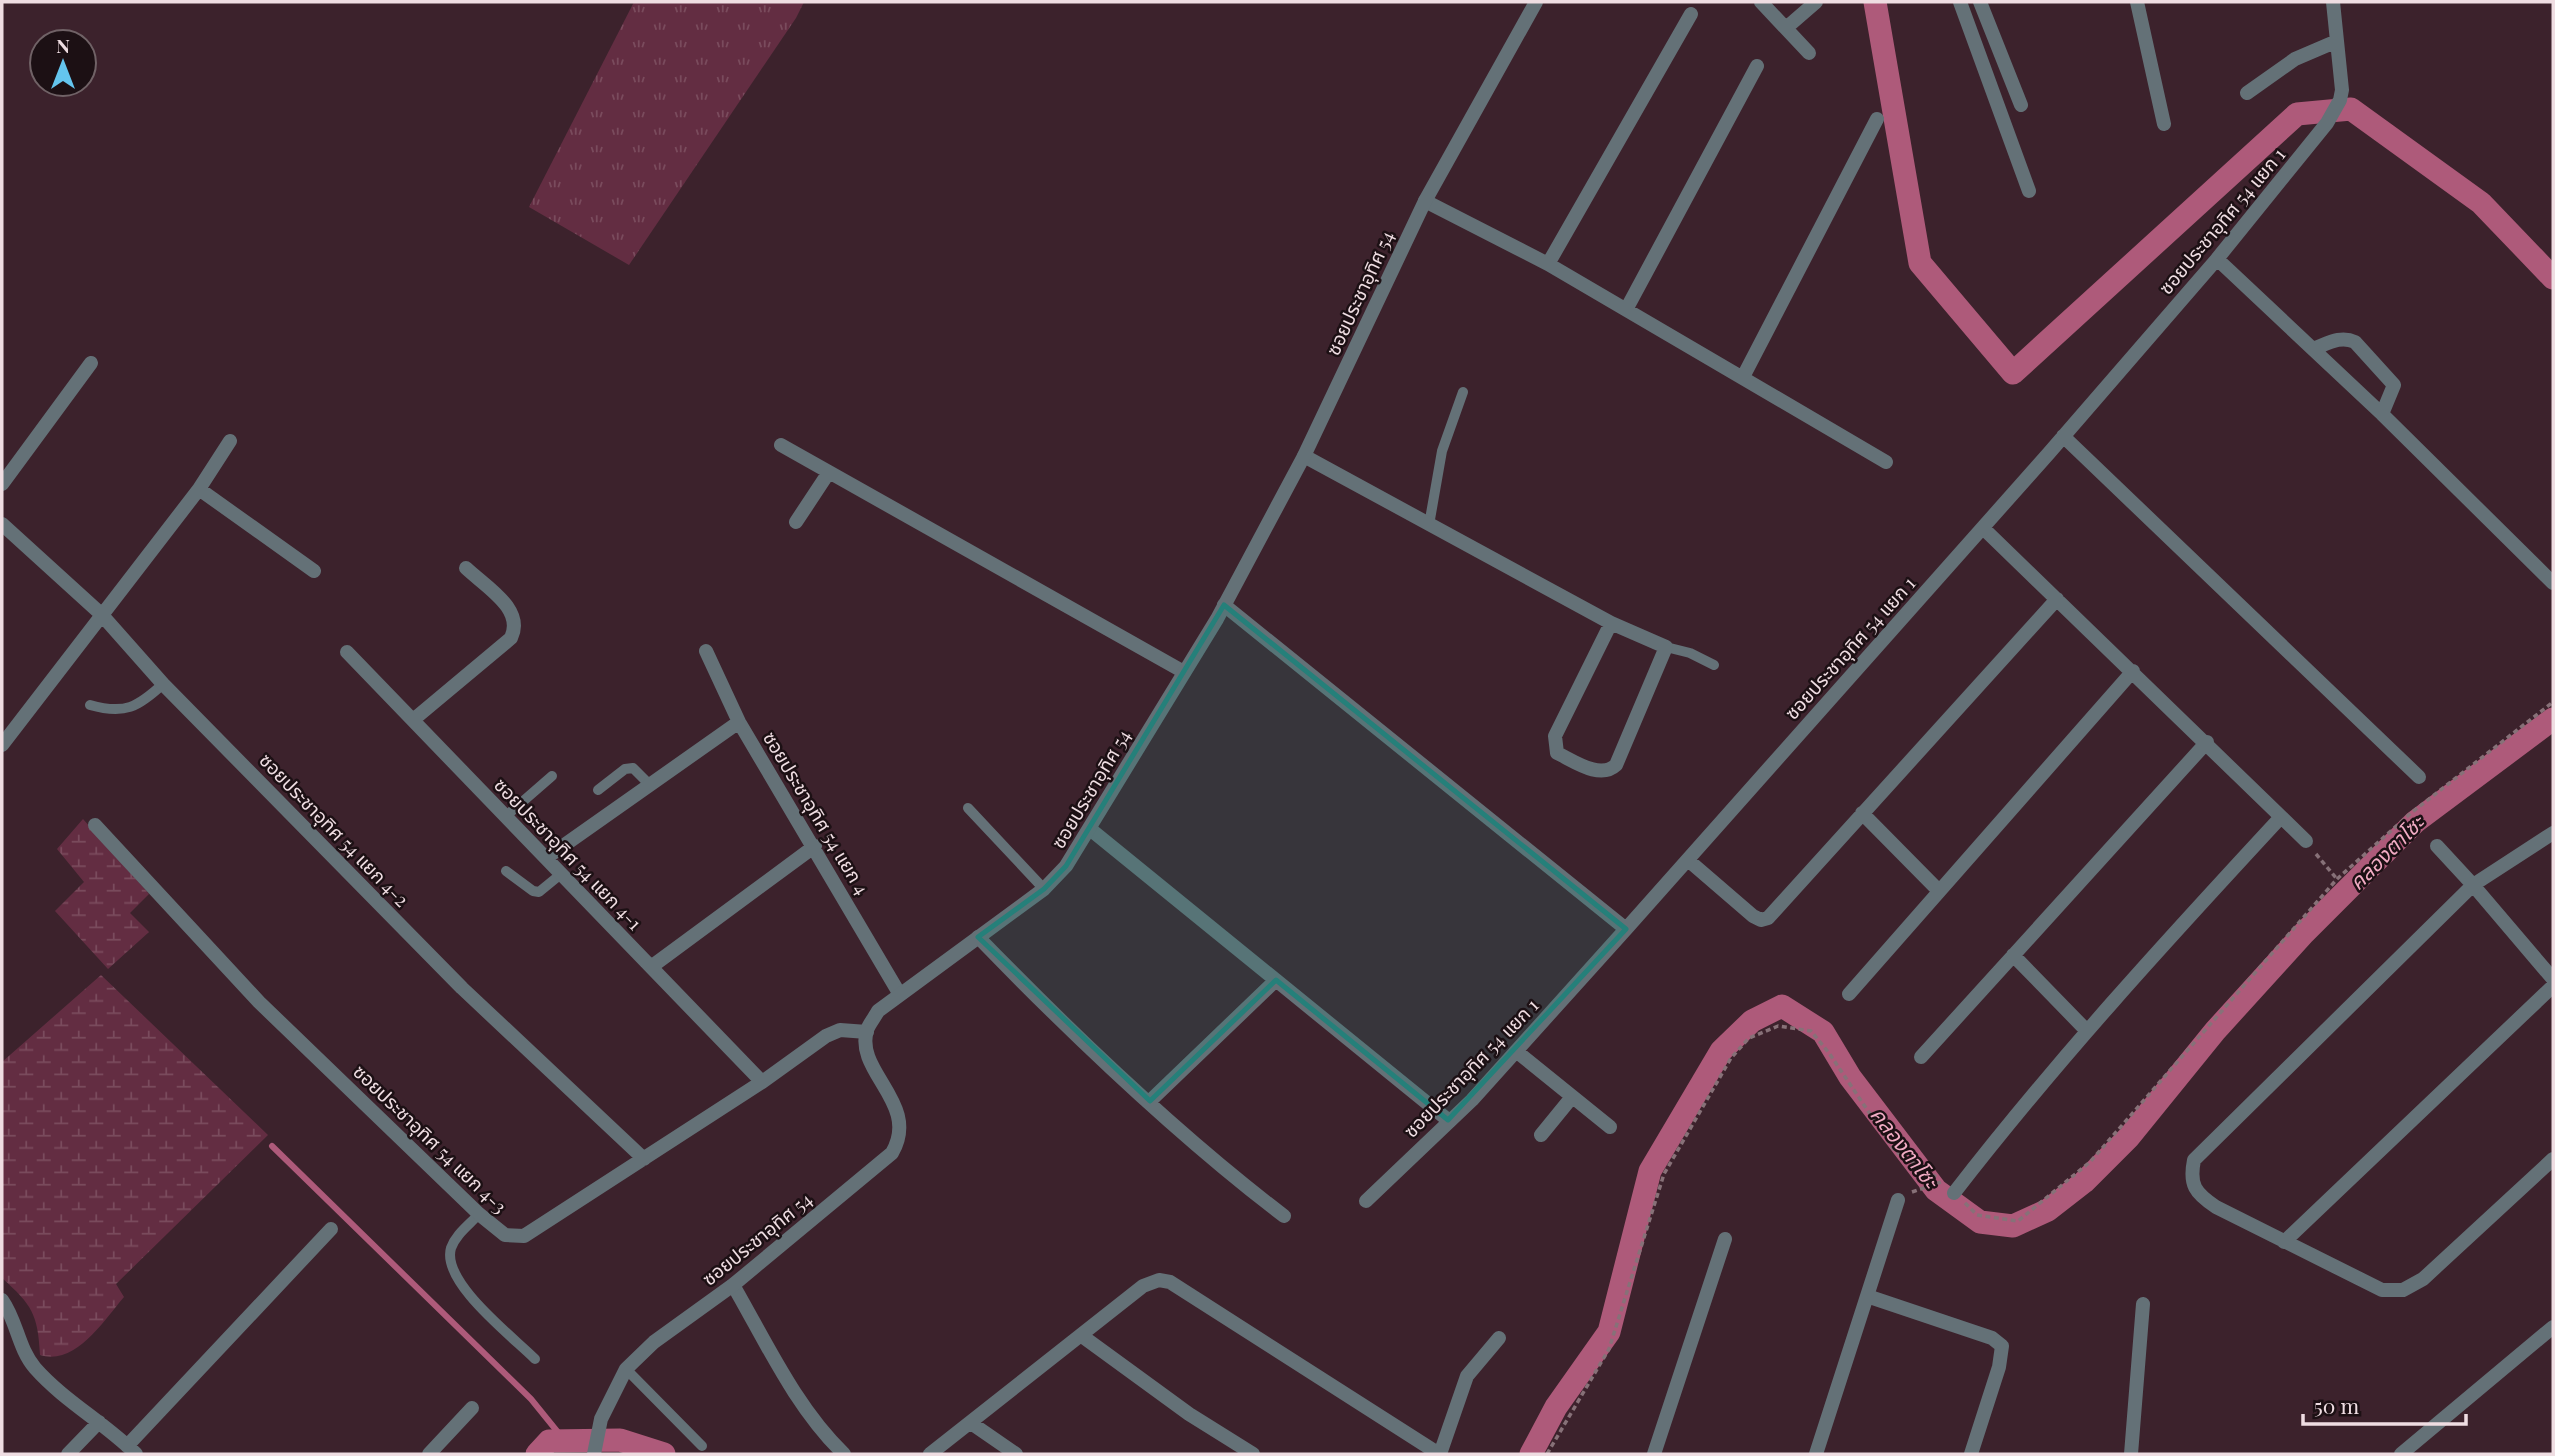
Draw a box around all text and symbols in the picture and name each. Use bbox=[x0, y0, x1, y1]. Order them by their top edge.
north arrow bbox=[28, 28, 98, 98]
text: N bbox=[56, 32, 70, 58]
street label: ซอยประชาอุทิศ 54 แยก 1 bbox=[2152, 142, 2290, 299]
street label: ซอยประชาอุทิศ 54 bbox=[1319, 226, 1399, 359]
street label: ซอยประชาอุทิศ 54 แยก 1 bbox=[1778, 570, 1920, 724]
street label: ซอยประชาอุทิศ 54 bbox=[1044, 724, 1136, 853]
street label: ซอยประชาอุทิศ 54 แยก 4 bbox=[758, 726, 876, 899]
street label: ซอยประชาอุทิศ 54 แยก 4-2 bbox=[254, 747, 415, 912]
street label: ซอยประชาอุทิศ 54 แยก 4-1 bbox=[489, 771, 648, 935]
water label: คลองตาโซะ bbox=[2342, 807, 2430, 895]
street label: ซอยประชาอุทิศ 54 แยก 1 bbox=[1397, 992, 1544, 1142]
street label: ซอยประชาอุทิศ 54 แยก 4-3 bbox=[348, 1058, 513, 1218]
water label: คลองตาโซะ bbox=[1865, 1101, 1947, 1194]
street label: ซอยประชาอุทิศ 54 bbox=[696, 1186, 817, 1291]
scale bar bbox=[2303, 1382, 2466, 1426]
text: 50 m bbox=[2314, 1391, 2360, 1419]

